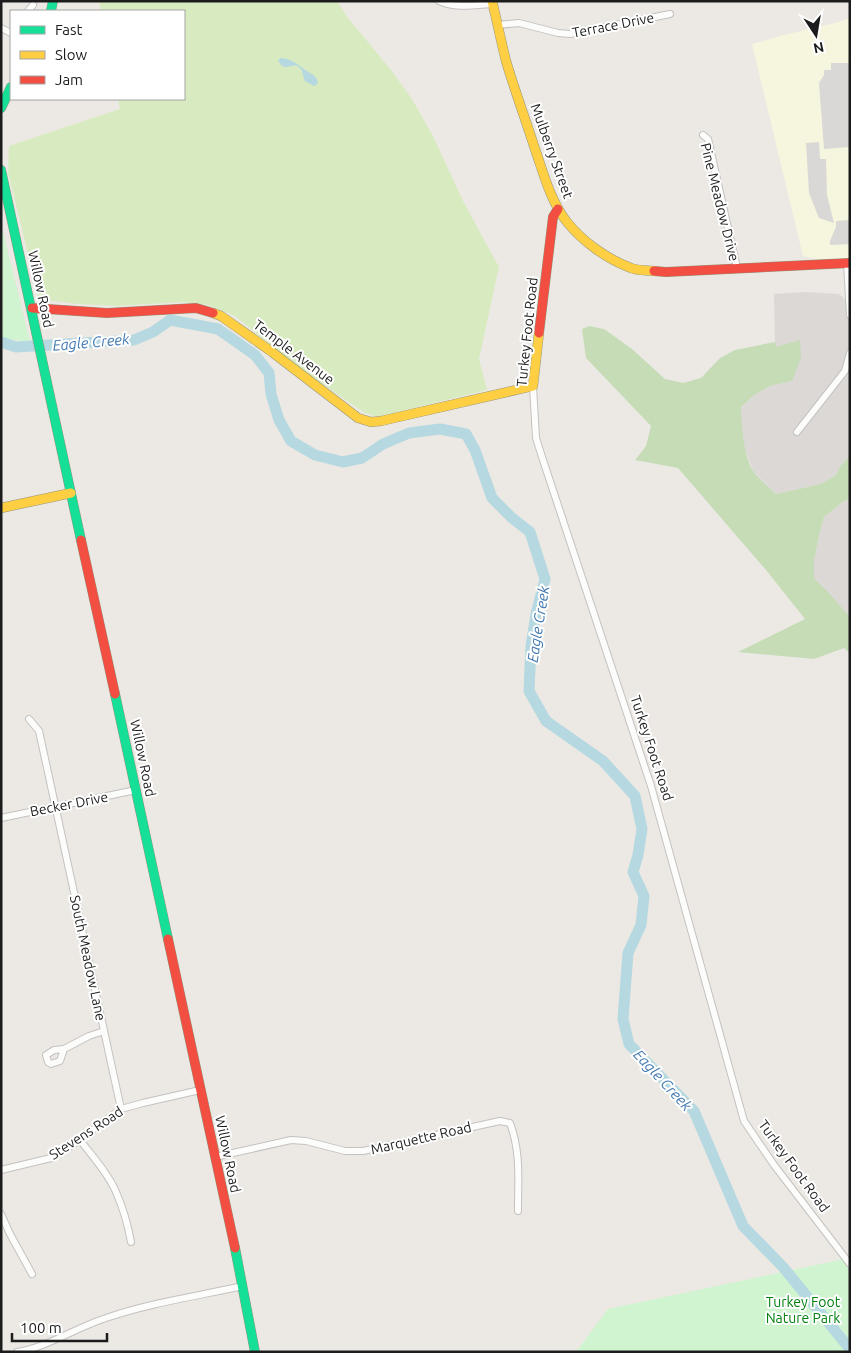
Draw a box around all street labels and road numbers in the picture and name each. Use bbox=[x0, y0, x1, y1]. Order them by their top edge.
street label: Terrace Drive bbox=[571, 9, 655, 41]
street label: Mulberry Street bbox=[527, 101, 577, 201]
street label: Pine Meadow Drive bbox=[698, 141, 742, 263]
street label: Willow Road bbox=[25, 249, 57, 329]
street label: Turkey Foot Road bbox=[513, 277, 541, 387]
street label: Temple Avenue bbox=[250, 316, 338, 388]
street label: Turkey Foot Road bbox=[627, 693, 677, 803]
street label: Willow Road bbox=[127, 718, 159, 798]
street label: Becker Drive bbox=[29, 789, 109, 819]
street label: South Meadow Lane bbox=[67, 894, 109, 1022]
street label: Stevens Road bbox=[46, 1103, 126, 1163]
street label: Willow Road bbox=[212, 1114, 244, 1194]
street label: Turkey Foot Road bbox=[755, 1117, 833, 1215]
street label: Marquette Road bbox=[369, 1119, 473, 1157]

